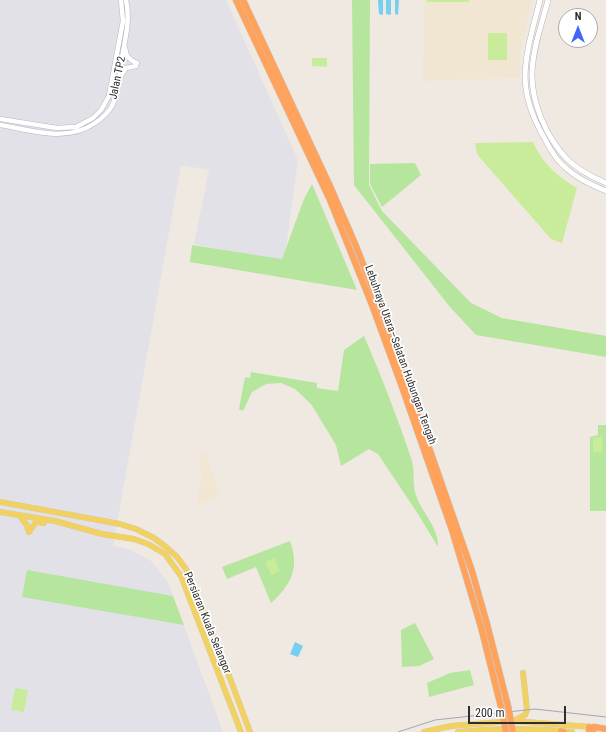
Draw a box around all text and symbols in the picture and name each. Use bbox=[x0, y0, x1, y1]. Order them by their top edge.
north arrow bbox=[558, 8, 598, 48]
text: N bbox=[575, 10, 581, 23]
street label: Jalan TP2 bbox=[107, 55, 129, 101]
street label: Lebuhraya Utara–Selatan Hubungan Tengah bbox=[361, 264, 439, 446]
street label: Persiaran Kuala Selangor bbox=[181, 570, 233, 676]
scale bar bbox=[470, 698, 568, 724]
text: 200 m bbox=[475, 706, 505, 720]

